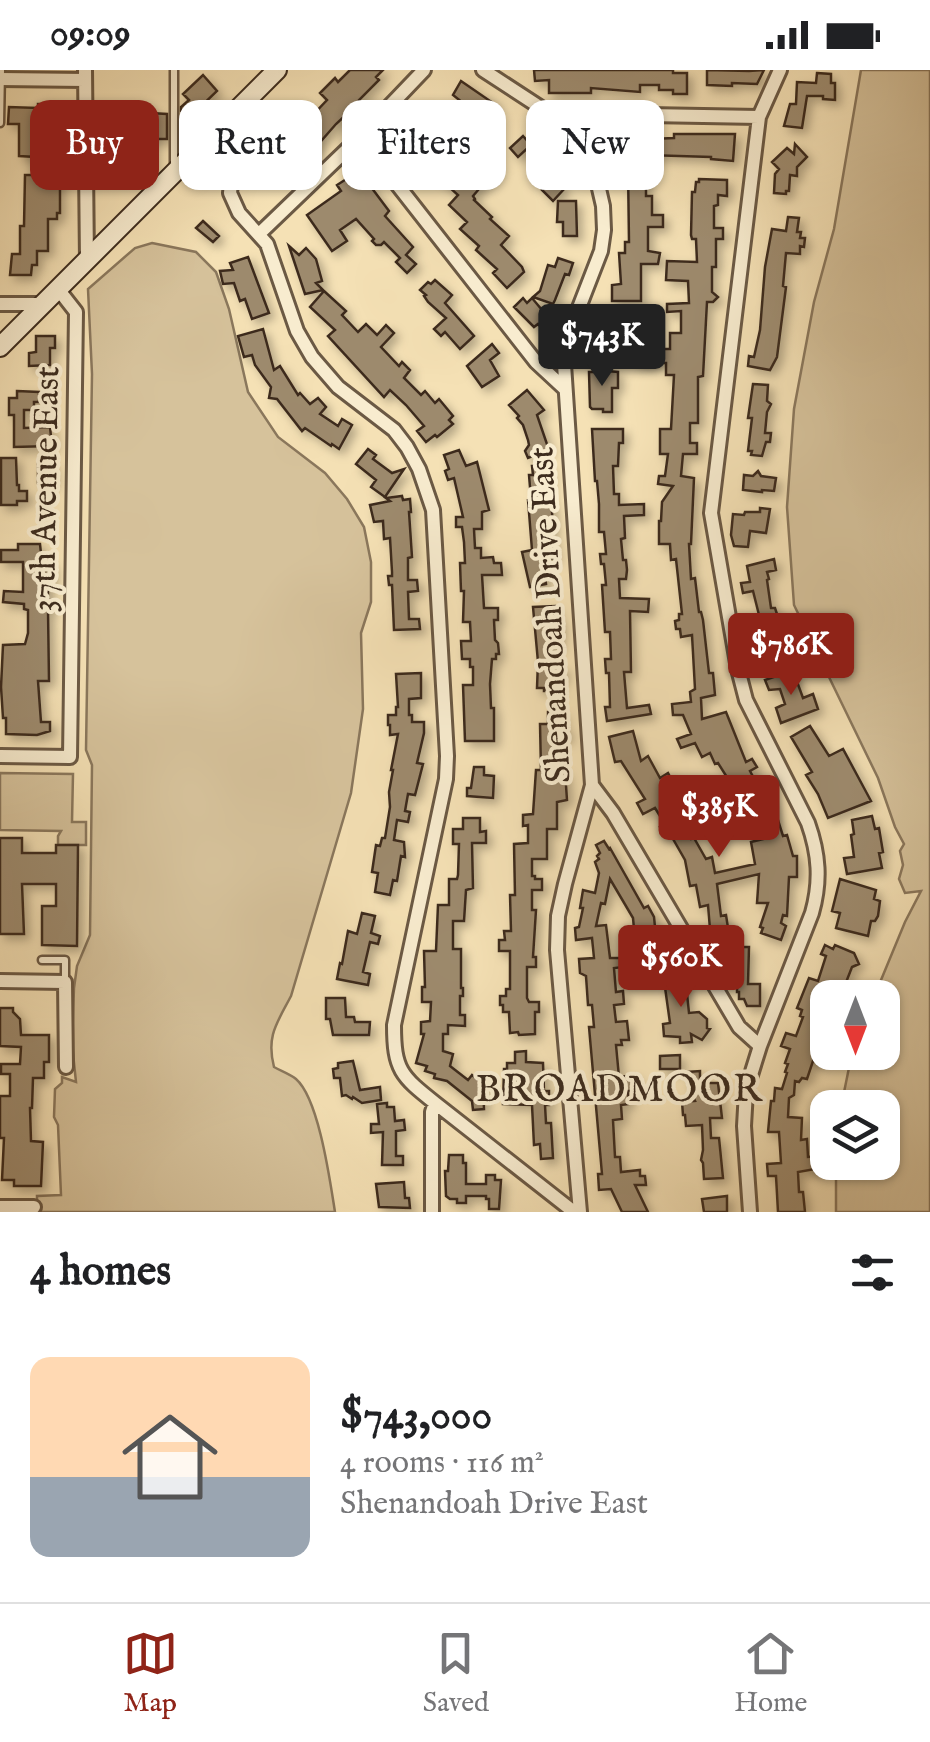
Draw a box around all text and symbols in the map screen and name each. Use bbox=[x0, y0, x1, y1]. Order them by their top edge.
text: 09:09 bbox=[50, 11, 131, 59]
chip: Buy bbox=[30, 100, 159, 190]
chip: Rent bbox=[179, 100, 322, 190]
chip: Filters bbox=[342, 100, 506, 190]
chip: New bbox=[526, 100, 664, 190]
pin: $743K bbox=[532, 304, 672, 389]
text: $743K bbox=[560, 316, 644, 357]
street label: 37th Avenue East bbox=[22, 366, 71, 612]
street label: Shenandoah Drive East bbox=[520, 446, 583, 784]
pin: $786K bbox=[721, 613, 861, 698]
text: $786K bbox=[750, 625, 832, 666]
pin: $385K bbox=[649, 775, 789, 860]
text: $385K bbox=[681, 787, 757, 828]
pin: $560K bbox=[611, 925, 751, 1010]
text: $560K bbox=[640, 937, 722, 978]
north arrow bbox=[810, 980, 900, 1070]
map controls bbox=[810, 980, 900, 1180]
district label: BROADMOOR bbox=[476, 1067, 764, 1115]
button: layers bbox=[810, 1090, 900, 1180]
icon: filters bbox=[845, 1245, 900, 1300]
text: 4 homes bbox=[30, 1246, 171, 1299]
text: $743,000 bbox=[340, 1390, 492, 1443]
icon: home bbox=[110, 1397, 230, 1517]
text: 4 rooms · 116 m² bbox=[340, 1443, 544, 1484]
text: Shenandoah Drive East bbox=[340, 1484, 648, 1525]
tab: Map bbox=[123, 1626, 178, 1721]
tab: Saved bbox=[423, 1626, 489, 1721]
tab: Home bbox=[734, 1626, 807, 1721]

